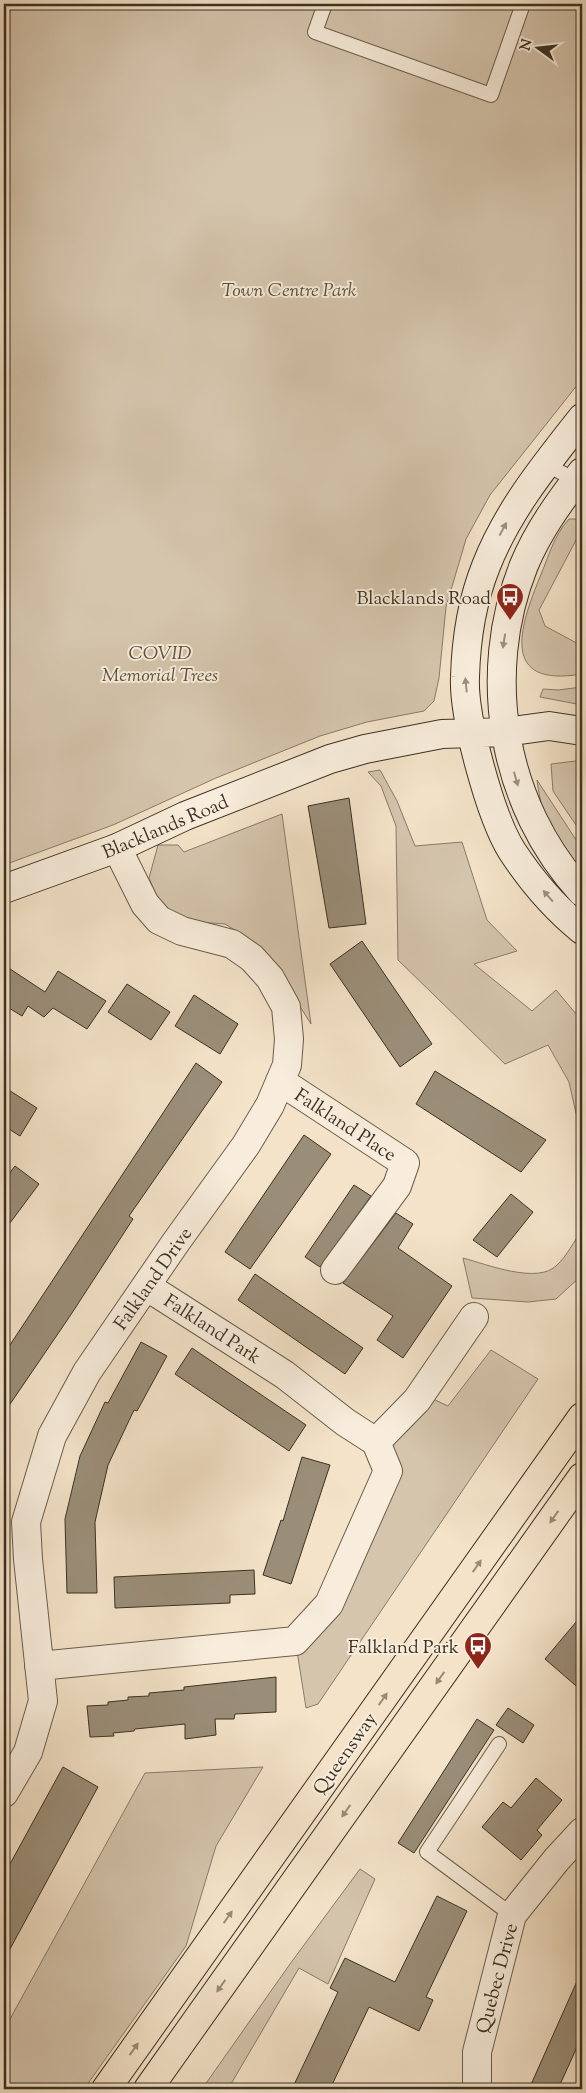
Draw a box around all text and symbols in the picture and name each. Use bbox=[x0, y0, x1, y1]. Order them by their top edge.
north arrow bbox=[514, 22, 564, 72]
text: N bbox=[516, 37, 538, 53]
park label: Town Centre Park bbox=[222, 278, 357, 305]
one-way arrow bbox=[499, 522, 507, 536]
bus stop icon: Blacklands Road bbox=[495, 582, 525, 621]
place label: Blacklands Road bbox=[356, 586, 491, 613]
one-way arrow bbox=[500, 633, 508, 649]
park label: COVID Memorial Trees bbox=[102, 641, 218, 690]
one-way arrow bbox=[461, 676, 469, 692]
one-way arrow bbox=[513, 772, 521, 787]
street label: Blacklands Road bbox=[99, 789, 233, 867]
one-way arrow bbox=[542, 890, 554, 902]
street label: Falkland Place bbox=[288, 1083, 401, 1169]
street label: Falkland Drive bbox=[108, 1222, 200, 1337]
street label: Falkland Park bbox=[158, 1289, 266, 1372]
one-way arrow bbox=[549, 1510, 559, 1524]
one-way arrow bbox=[472, 1559, 482, 1573]
bus stop icon: Falkland Park bbox=[463, 1631, 493, 1670]
place label: Falkland Park bbox=[348, 1635, 460, 1662]
one-way arrow bbox=[435, 1672, 445, 1685]
one-way arrow bbox=[378, 1692, 388, 1706]
street label: Queensway bbox=[308, 1707, 385, 1801]
one-way arrow bbox=[341, 1804, 351, 1818]
one-way arrow bbox=[223, 1910, 233, 1924]
street label: Quebec Drive bbox=[471, 1920, 526, 2037]
one-way arrow bbox=[216, 1979, 227, 1992]
one-way arrow bbox=[129, 2043, 139, 2056]

